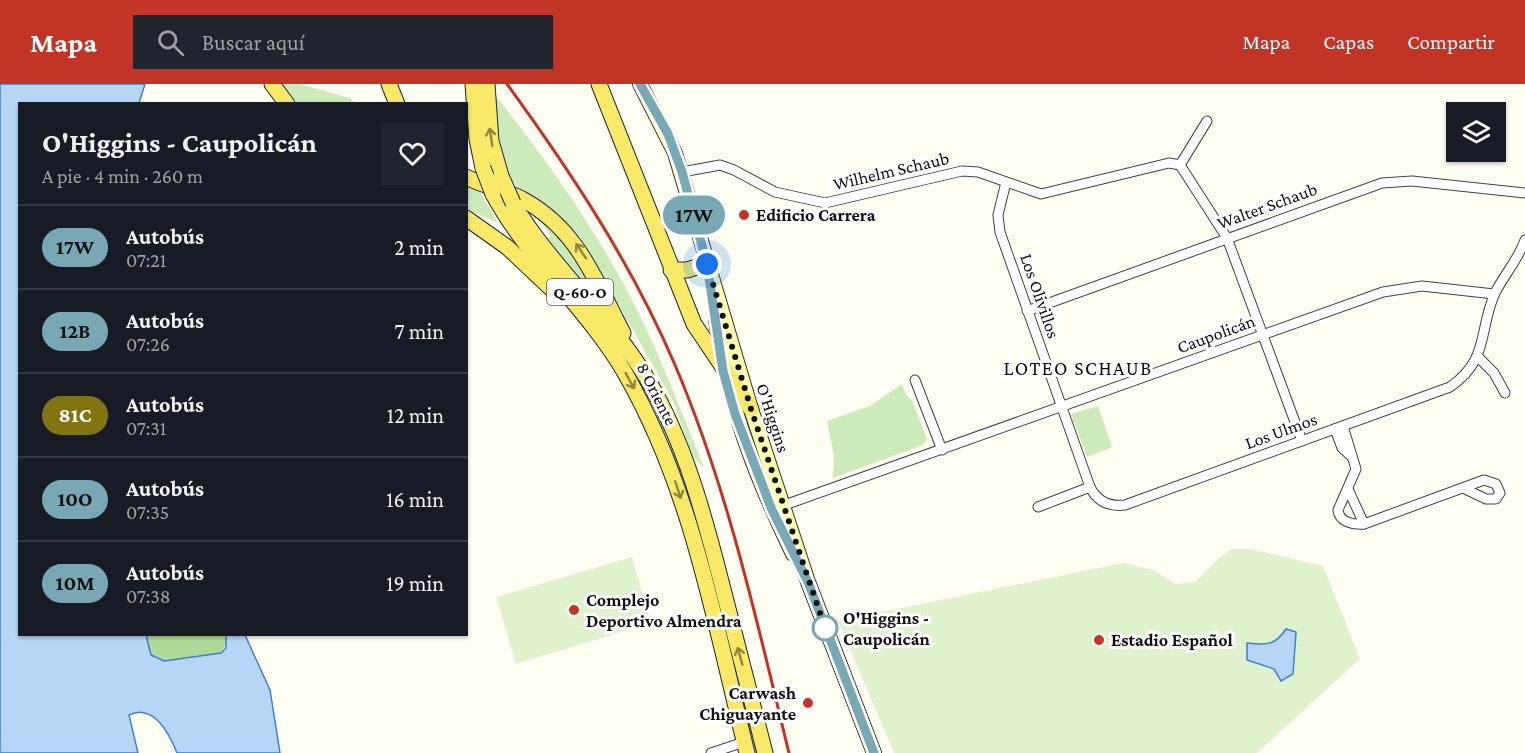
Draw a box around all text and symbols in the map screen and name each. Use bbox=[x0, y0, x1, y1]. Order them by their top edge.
search box bbox=[133, 15, 553, 69]
icon: search bbox=[154, 26, 187, 59]
text: Mapa bbox=[30, 27, 97, 58]
text: Buscar aquí bbox=[202, 30, 305, 55]
text: Mapa bbox=[1242, 30, 1290, 54]
text: Capas bbox=[1323, 30, 1374, 54]
text: Compartir bbox=[1407, 30, 1495, 54]
map controls bbox=[1446, 102, 1506, 162]
button: layers bbox=[1446, 102, 1506, 162]
button: heart bbox=[381, 122, 444, 185]
text: O'Higgins - Caupolicán bbox=[42, 127, 317, 158]
one-way arrow bbox=[486, 128, 497, 147]
street label: Wilhelm Schaub bbox=[831, 148, 951, 194]
text: A pie · 4 min · 260 m bbox=[42, 165, 203, 187]
street label: Walter Schaub bbox=[1214, 179, 1320, 233]
line badge: 17W bbox=[660, 196, 728, 234]
text: 17W bbox=[675, 203, 713, 227]
place label: Edificio Carrera bbox=[756, 205, 876, 225]
marker: Edificio Carrera bbox=[737, 208, 751, 222]
text: Autobús bbox=[126, 224, 204, 249]
text: 17W bbox=[56, 235, 94, 259]
text: 2 min bbox=[394, 235, 444, 260]
one-way arrow bbox=[575, 243, 587, 260]
text: 07:21 bbox=[126, 249, 167, 271]
your location bbox=[692, 249, 722, 279]
street label: Los Olivillos bbox=[1016, 251, 1064, 341]
road number: Q-60-O bbox=[547, 279, 613, 305]
text: Autobús bbox=[126, 308, 204, 333]
street label: Caupolicán bbox=[1174, 311, 1258, 357]
text: 12B bbox=[60, 319, 90, 343]
text: 7 min bbox=[394, 319, 444, 344]
text: 07:26 bbox=[126, 333, 170, 355]
district label: LOTEO SCHAUB bbox=[1003, 357, 1153, 379]
street label: 8 Oriente bbox=[633, 359, 681, 429]
one-way arrow bbox=[624, 373, 636, 390]
street label: O'Higgins bbox=[752, 381, 794, 455]
text: Autobús bbox=[126, 392, 204, 417]
text: 81C bbox=[59, 403, 91, 427]
text: 12 min bbox=[387, 403, 444, 428]
street label: Los Ulmos bbox=[1242, 409, 1320, 453]
text: 07:31 bbox=[126, 417, 166, 439]
text: Autobús bbox=[126, 476, 204, 501]
one-way arrow bbox=[673, 480, 684, 499]
text: 10O bbox=[57, 487, 93, 511]
text: 16 min bbox=[386, 487, 444, 512]
text: 07:35 bbox=[126, 501, 169, 523]
text: Autobús bbox=[126, 560, 204, 585]
text: 10M bbox=[56, 571, 94, 595]
text: 19 min bbox=[386, 571, 444, 596]
text: 07:38 bbox=[126, 585, 171, 607]
place label: Complejo Deportivo Almendra bbox=[586, 590, 742, 631]
marker: Complejo Deportivo Almendra bbox=[567, 603, 581, 617]
place label: O'Higgins - Caupolicán bbox=[843, 608, 930, 649]
marker: O'Higgins - Caupolicán bbox=[812, 615, 838, 641]
place label: Estadio Español bbox=[1111, 630, 1233, 650]
marker: Estadio Español bbox=[1092, 633, 1106, 647]
one-way arrow bbox=[734, 647, 746, 666]
place label: Carwash Chiguayante bbox=[699, 683, 797, 724]
marker: Carwash Chiguayante bbox=[801, 696, 815, 710]

